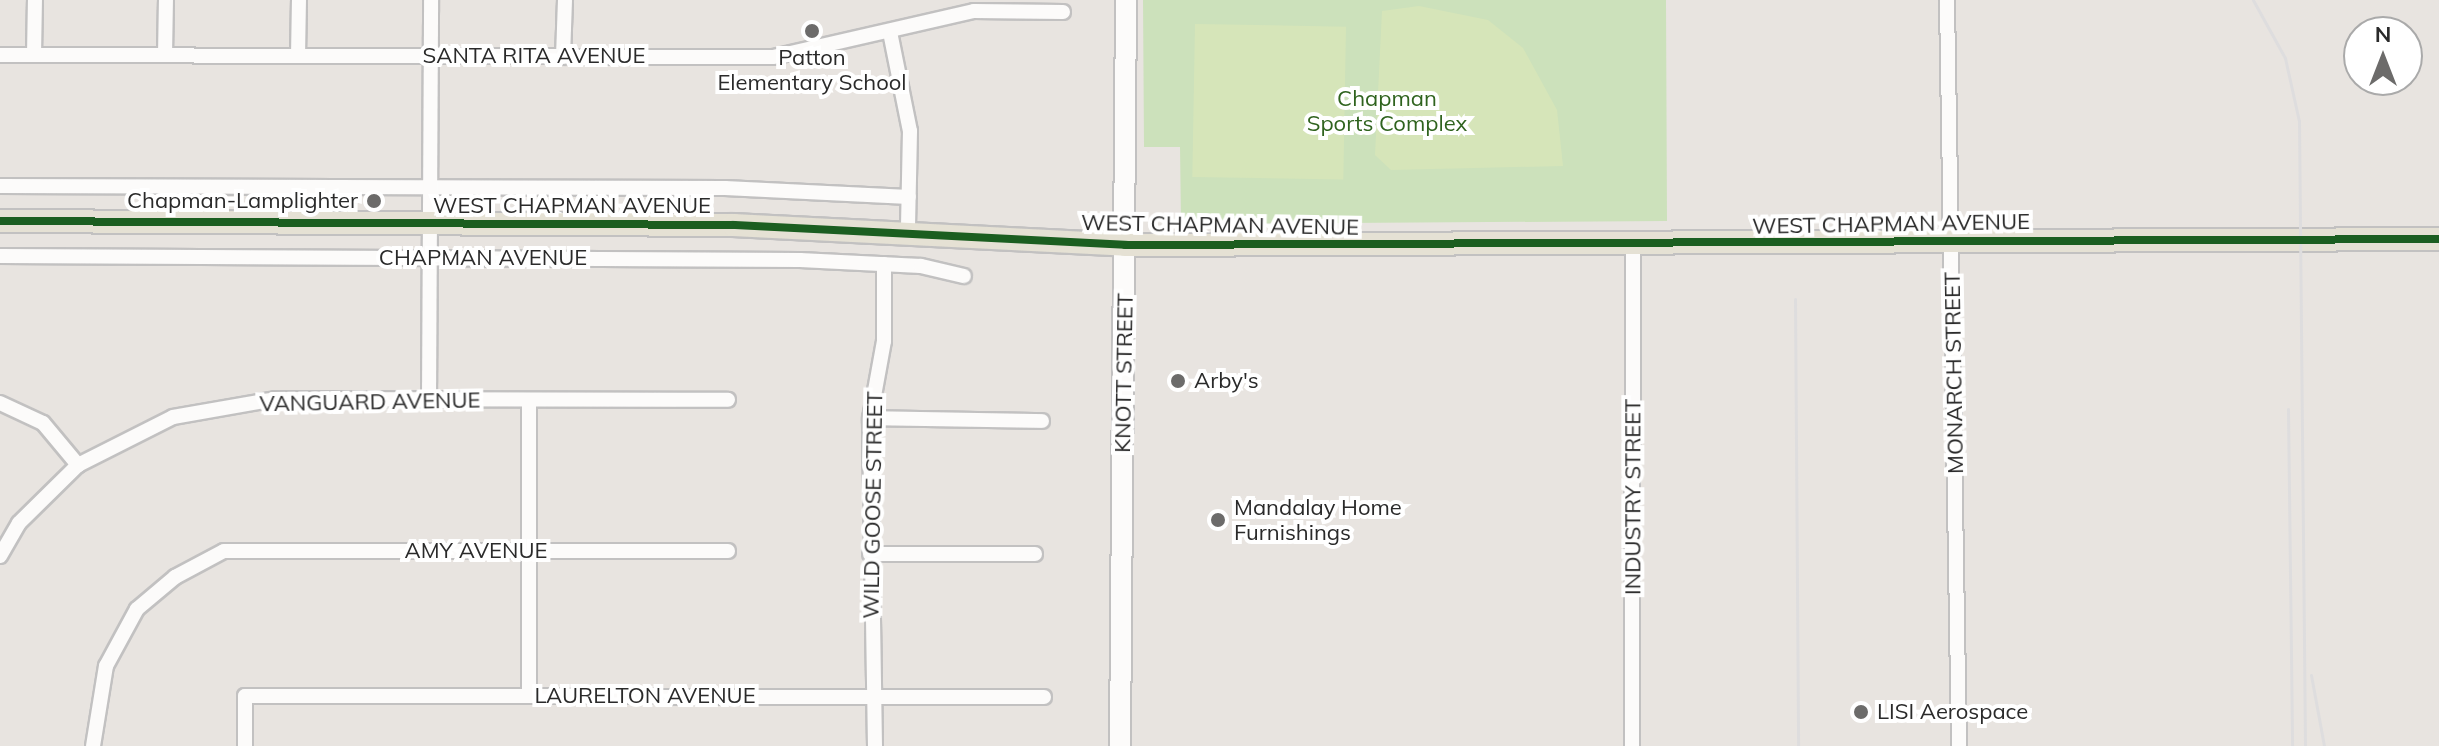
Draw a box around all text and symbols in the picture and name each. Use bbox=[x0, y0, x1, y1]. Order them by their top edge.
north arrow bbox=[2343, 16, 2423, 96]
text: N bbox=[2375, 20, 2391, 48]
marker: Patton Elementary School bbox=[803, 22, 821, 40]
street label: SANTA RITA AVENUE bbox=[423, 43, 645, 69]
place label: Patton Elementary School bbox=[717, 44, 907, 96]
park label: Chapman Sports Complex bbox=[1307, 85, 1467, 136]
place label: Chapman-Lamplighter bbox=[127, 188, 358, 214]
marker: Chapman-Lamplighter bbox=[365, 192, 383, 210]
street label: WEST CHAPMAN AVENUE bbox=[433, 193, 711, 219]
street label: WEST CHAPMAN AVENUE bbox=[1752, 208, 2030, 240]
street label: WEST CHAPMAN AVENUE bbox=[1081, 209, 1359, 241]
street label: CHAPMAN AVENUE bbox=[379, 245, 587, 271]
street label: MONARCH STREET bbox=[1939, 272, 1969, 474]
street label: KNOTT STREET bbox=[1109, 293, 1139, 453]
place label: Arby's bbox=[1194, 368, 1259, 394]
marker: Arby's bbox=[1169, 372, 1187, 390]
street label: VANGUARD AVENUE bbox=[259, 387, 481, 417]
street label: WILD GOOSE STREET bbox=[858, 391, 888, 619]
street label: INDUSTRY STREET bbox=[1620, 399, 1646, 595]
place label: Mandalay Home Furnishings bbox=[1234, 494, 1402, 546]
marker: Mandalay Home Furnishings bbox=[1209, 511, 1227, 529]
street label: AMY AVENUE bbox=[405, 538, 547, 564]
street label: LAURELTON AVENUE bbox=[534, 683, 756, 709]
place label: LISI Aerospace bbox=[1877, 699, 2028, 725]
marker: LISI Aerospace bbox=[1852, 703, 1870, 721]

